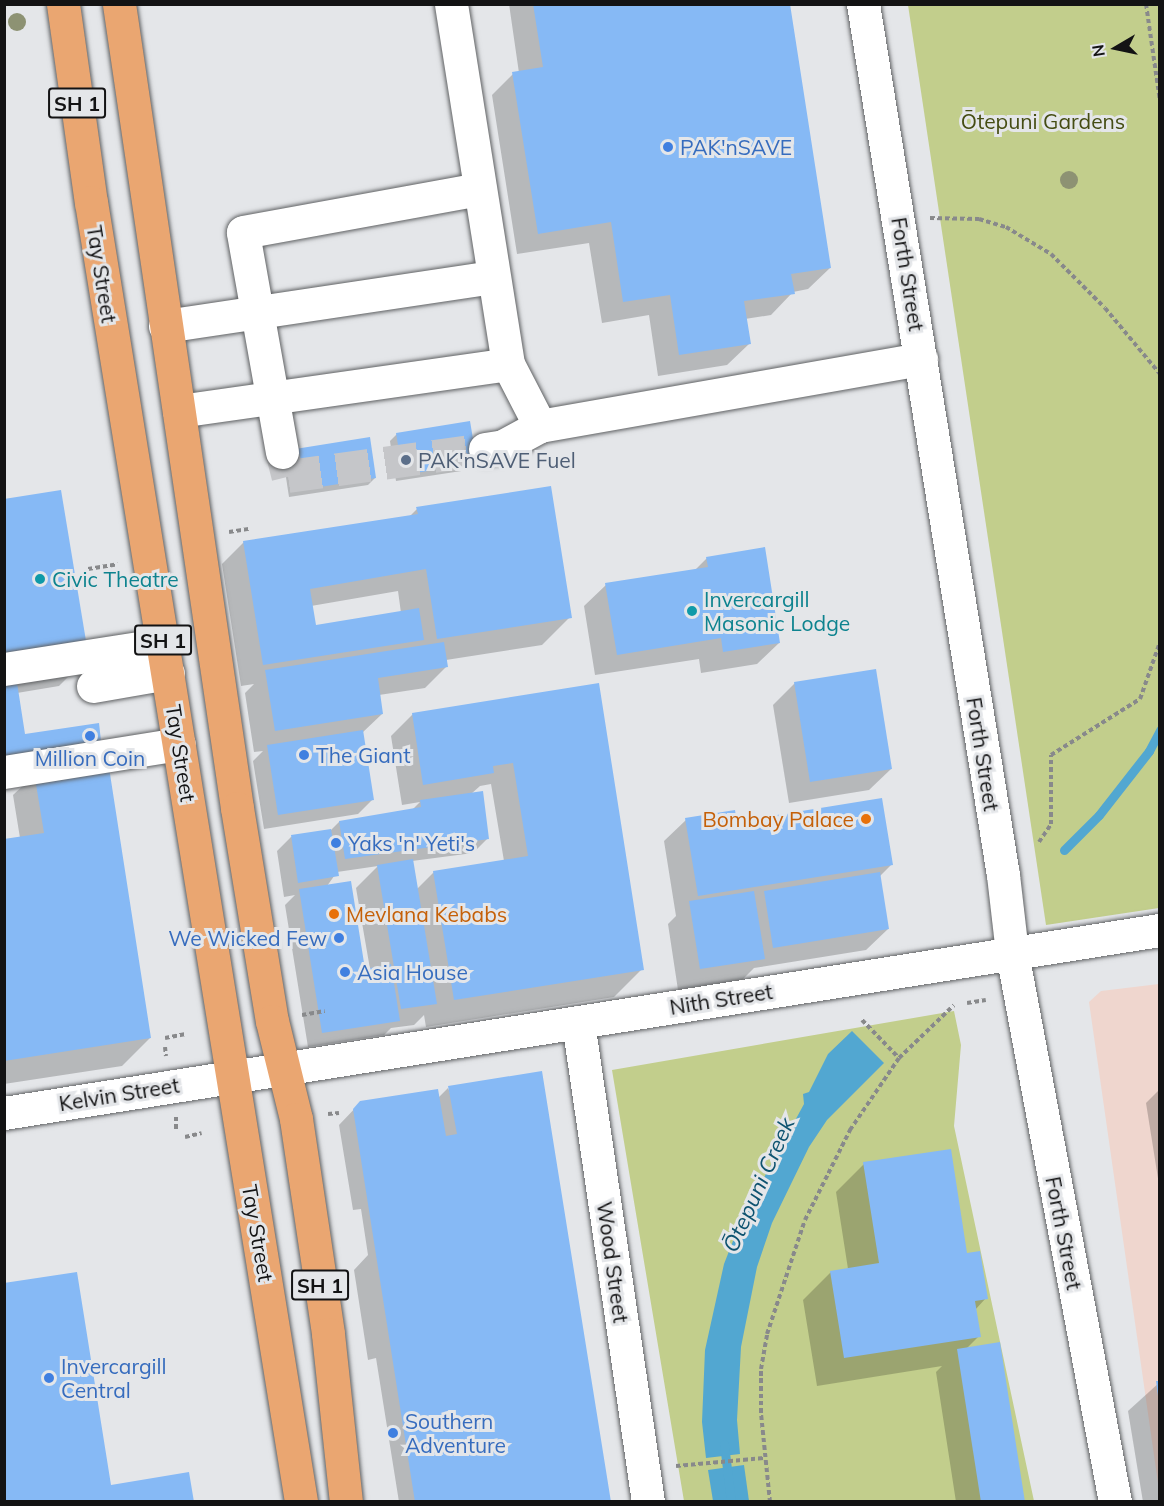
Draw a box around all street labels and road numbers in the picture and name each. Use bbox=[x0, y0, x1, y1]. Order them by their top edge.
road number: SH 1 bbox=[47, 86, 107, 120]
street label: Forth Street bbox=[887, 215, 929, 333]
street label: Tay Street bbox=[82, 223, 122, 325]
road number: SH 1 bbox=[133, 623, 193, 657]
street label: Forth Street bbox=[962, 695, 1004, 813]
street label: Tay Street bbox=[161, 702, 201, 804]
street label: Nith Street bbox=[668, 978, 774, 1020]
street label: Kelvin Street bbox=[57, 1072, 181, 1116]
street label: Forth Street bbox=[1041, 1174, 1087, 1292]
street label: Tay Street bbox=[237, 1182, 279, 1284]
street label: Wood Street bbox=[592, 1200, 634, 1324]
road number: SH 1 bbox=[290, 1268, 350, 1302]

